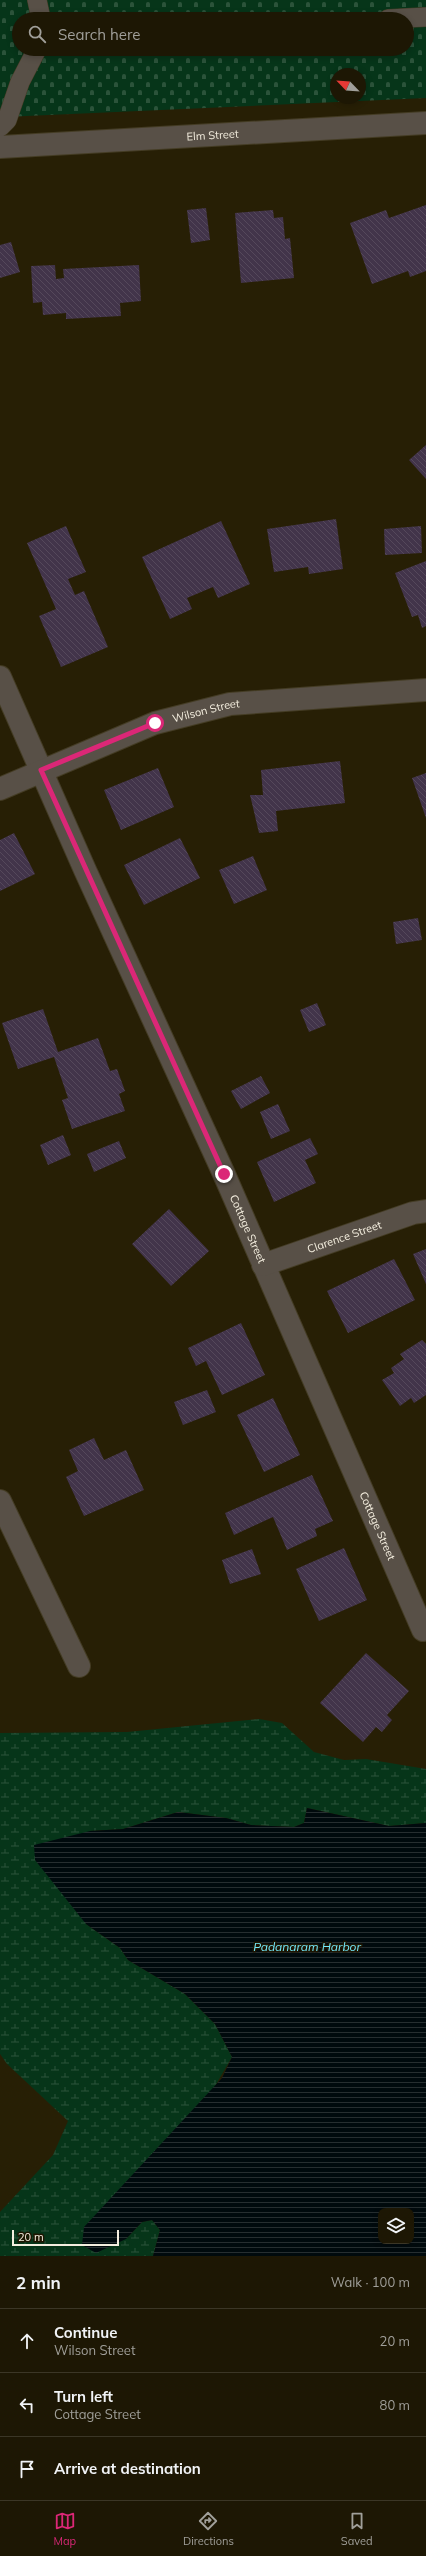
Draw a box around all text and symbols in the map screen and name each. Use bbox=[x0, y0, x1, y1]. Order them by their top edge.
search box bbox=[12, 12, 414, 56]
icon: search bbox=[26, 23, 48, 45]
text: Search here bbox=[58, 25, 140, 44]
north arrow bbox=[330, 68, 366, 104]
street label: Elm Street bbox=[186, 127, 239, 143]
street label: Wilson Street bbox=[171, 696, 240, 725]
route start bbox=[146, 714, 164, 732]
route end bbox=[215, 1165, 233, 1183]
street label: Cottage Street bbox=[227, 1192, 269, 1265]
street label: Clarence Street bbox=[305, 1217, 383, 1256]
street label: Cottage Street bbox=[356, 1489, 399, 1562]
water label: Padanaram Harbor bbox=[253, 1939, 361, 1954]
map controls bbox=[378, 2208, 414, 2244]
button: layers bbox=[378, 2208, 414, 2244]
scale bar bbox=[12, 2228, 119, 2247]
text: 20 m bbox=[18, 2230, 44, 2244]
text: 2 min bbox=[16, 2272, 61, 2293]
text: Walk · 100 m bbox=[331, 2274, 410, 2290]
text: Continue bbox=[54, 2323, 117, 2342]
icon: ahead bbox=[16, 2330, 38, 2352]
text: 20 m bbox=[380, 2333, 410, 2349]
text: Wilson Street bbox=[54, 2342, 135, 2358]
text: Turn left bbox=[54, 2387, 113, 2406]
icon: left bbox=[16, 2394, 38, 2416]
text: 80 m bbox=[380, 2397, 410, 2413]
text: Cottage Street bbox=[54, 2406, 141, 2422]
icon: arrive bbox=[16, 2458, 38, 2480]
text: Arrive at destination bbox=[54, 2459, 201, 2478]
tab: Map bbox=[53, 2510, 76, 2548]
tab: Directions bbox=[183, 2510, 234, 2548]
tab: Saved bbox=[341, 2510, 373, 2548]

